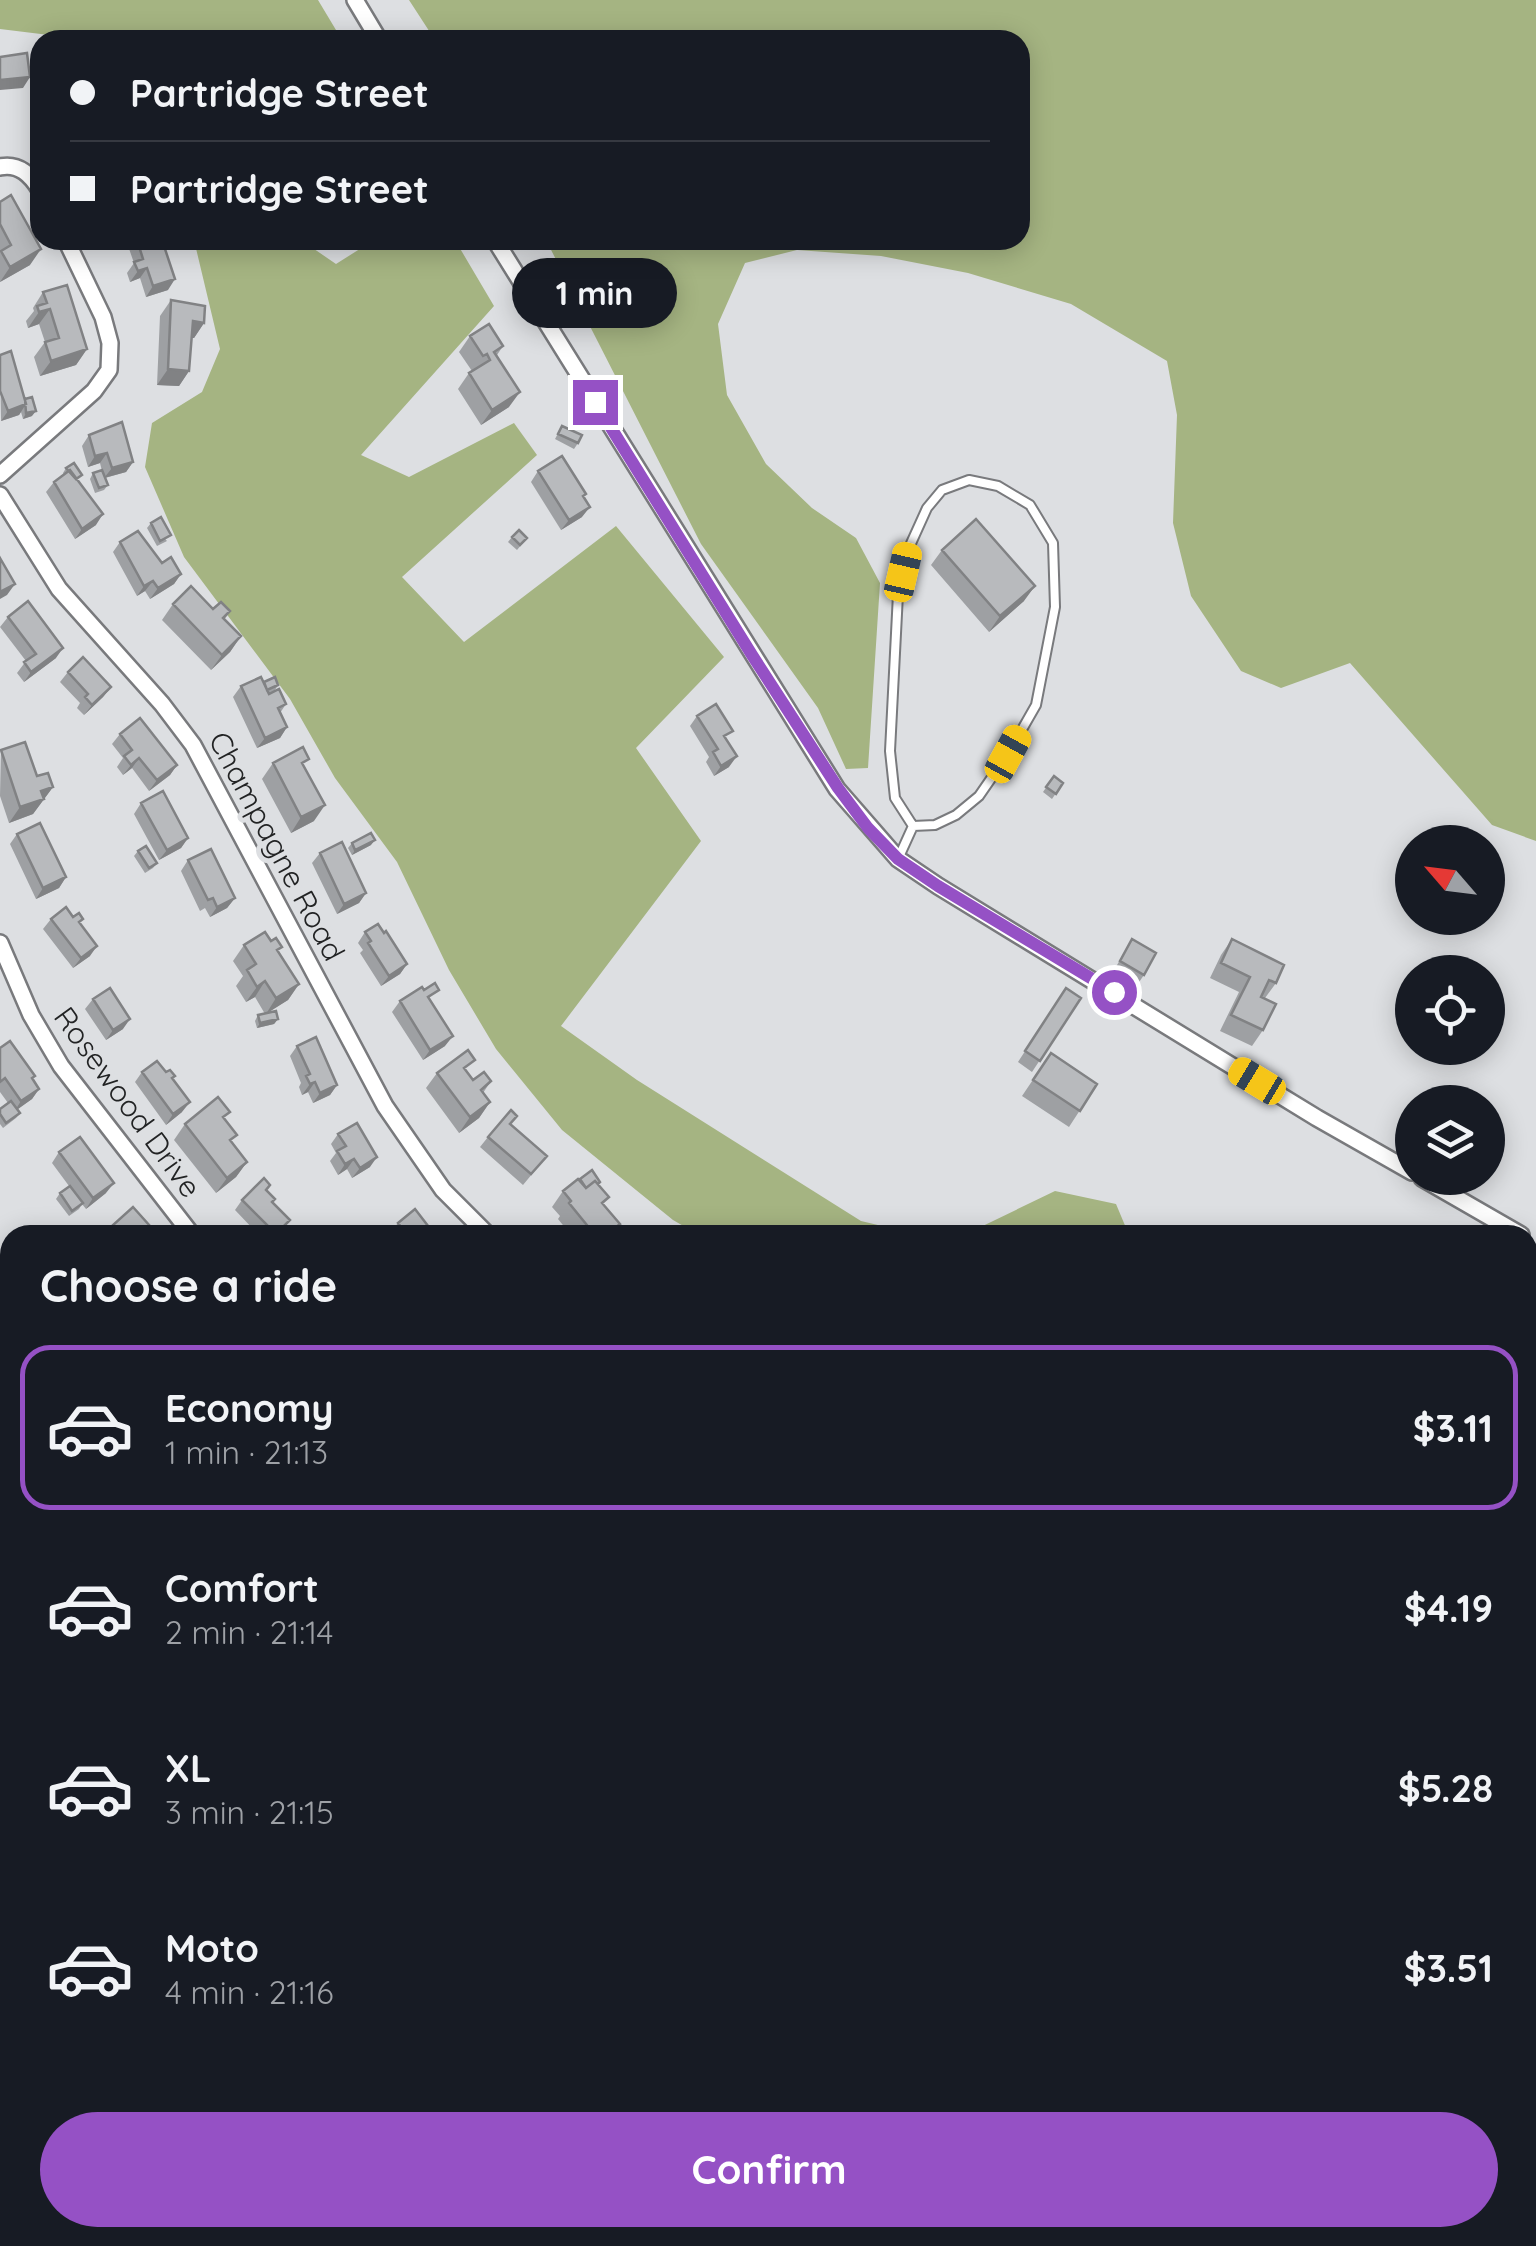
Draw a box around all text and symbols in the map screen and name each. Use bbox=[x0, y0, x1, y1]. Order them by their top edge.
text: Partridge Street bbox=[130, 69, 429, 117]
text: Partridge Street bbox=[130, 165, 429, 213]
callout: 1 min bbox=[512, 257, 678, 327]
text: 1 min bbox=[556, 273, 633, 313]
route end bbox=[573, 380, 618, 425]
car bbox=[882, 539, 924, 605]
car bbox=[980, 720, 1036, 788]
street label: Champagne Road bbox=[201, 725, 353, 967]
north arrow bbox=[1395, 825, 1505, 935]
map controls bbox=[1395, 825, 1505, 1195]
button: locate bbox=[1395, 955, 1505, 1065]
route start bbox=[1092, 970, 1137, 1015]
street label: Rosewood Drive bbox=[46, 999, 210, 1205]
car bbox=[1224, 1053, 1290, 1109]
button: layers bbox=[1395, 1085, 1505, 1195]
text: Choose a ride bbox=[40, 1257, 337, 1313]
icon: car bbox=[45, 1383, 135, 1473]
text: Economy bbox=[165, 1384, 334, 1432]
text: $3.11 bbox=[1413, 1404, 1493, 1452]
text: 1 min · 21:13 bbox=[165, 1432, 328, 1472]
icon: car bbox=[45, 1563, 135, 1653]
text: Comfort bbox=[165, 1564, 319, 1612]
text: $4.19 bbox=[1404, 1584, 1493, 1632]
text: 2 min · 21:14 bbox=[165, 1612, 333, 1652]
icon: car bbox=[45, 1743, 135, 1833]
text: XL bbox=[165, 1744, 211, 1792]
text: $5.28 bbox=[1398, 1764, 1493, 1812]
text: 3 min · 21:15 bbox=[165, 1792, 334, 1832]
icon: car bbox=[45, 1923, 135, 2013]
text: Moto bbox=[165, 1924, 259, 1972]
text: $3.51 bbox=[1404, 1944, 1493, 1992]
text: 4 min · 21:16 bbox=[165, 1972, 333, 2012]
button: Confirm bbox=[40, 2112, 1498, 2227]

